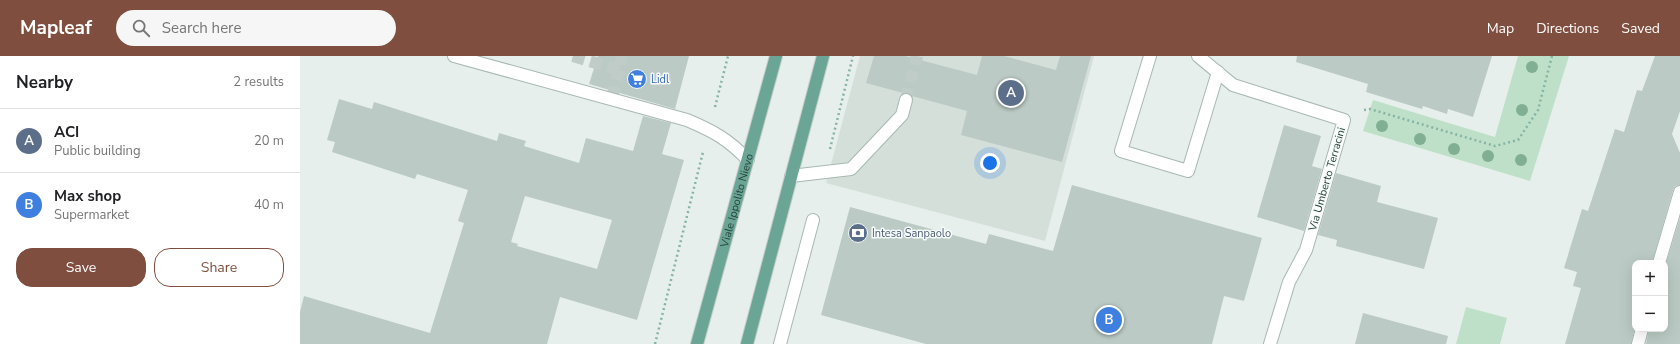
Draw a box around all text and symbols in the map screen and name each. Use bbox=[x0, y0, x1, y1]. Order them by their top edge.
search box bbox=[116, 10, 396, 46]
text: Mapleaf bbox=[20, 15, 92, 41]
icon: search bbox=[130, 17, 152, 39]
text: Search here bbox=[162, 18, 241, 38]
text: Map bbox=[1487, 19, 1514, 38]
text: Directions bbox=[1536, 19, 1599, 38]
text: Saved bbox=[1621, 19, 1660, 38]
supermarket icon: Lidl bbox=[626, 68, 648, 90]
text: Nearby bbox=[16, 71, 73, 94]
place label: Lidl bbox=[651, 72, 670, 87]
text: 2 results bbox=[233, 73, 284, 91]
pin: A bbox=[998, 78, 1024, 108]
text: ACI bbox=[54, 122, 79, 142]
street label: Via Umberto Terracini bbox=[1305, 125, 1349, 234]
text: A bbox=[24, 132, 34, 150]
text: 20 m bbox=[254, 132, 284, 150]
text: Public building bbox=[54, 142, 141, 160]
street label: Viale Ippolito Nievo bbox=[716, 152, 756, 250]
your location bbox=[980, 153, 1000, 173]
text: Max shop bbox=[54, 186, 121, 206]
text: B bbox=[25, 196, 33, 214]
text: 40 m bbox=[254, 196, 284, 214]
text: Supermarket bbox=[54, 206, 129, 224]
bank icon: Intesa Sanpaolo bbox=[847, 222, 869, 244]
place label: Intesa Sanpaolo bbox=[872, 226, 951, 241]
button: Save bbox=[16, 248, 146, 287]
button: Share bbox=[154, 248, 284, 287]
map controls bbox=[1632, 260, 1668, 332]
button: + bbox=[1632, 260, 1668, 296]
button: − bbox=[1632, 296, 1668, 332]
pin: B bbox=[1096, 305, 1122, 335]

